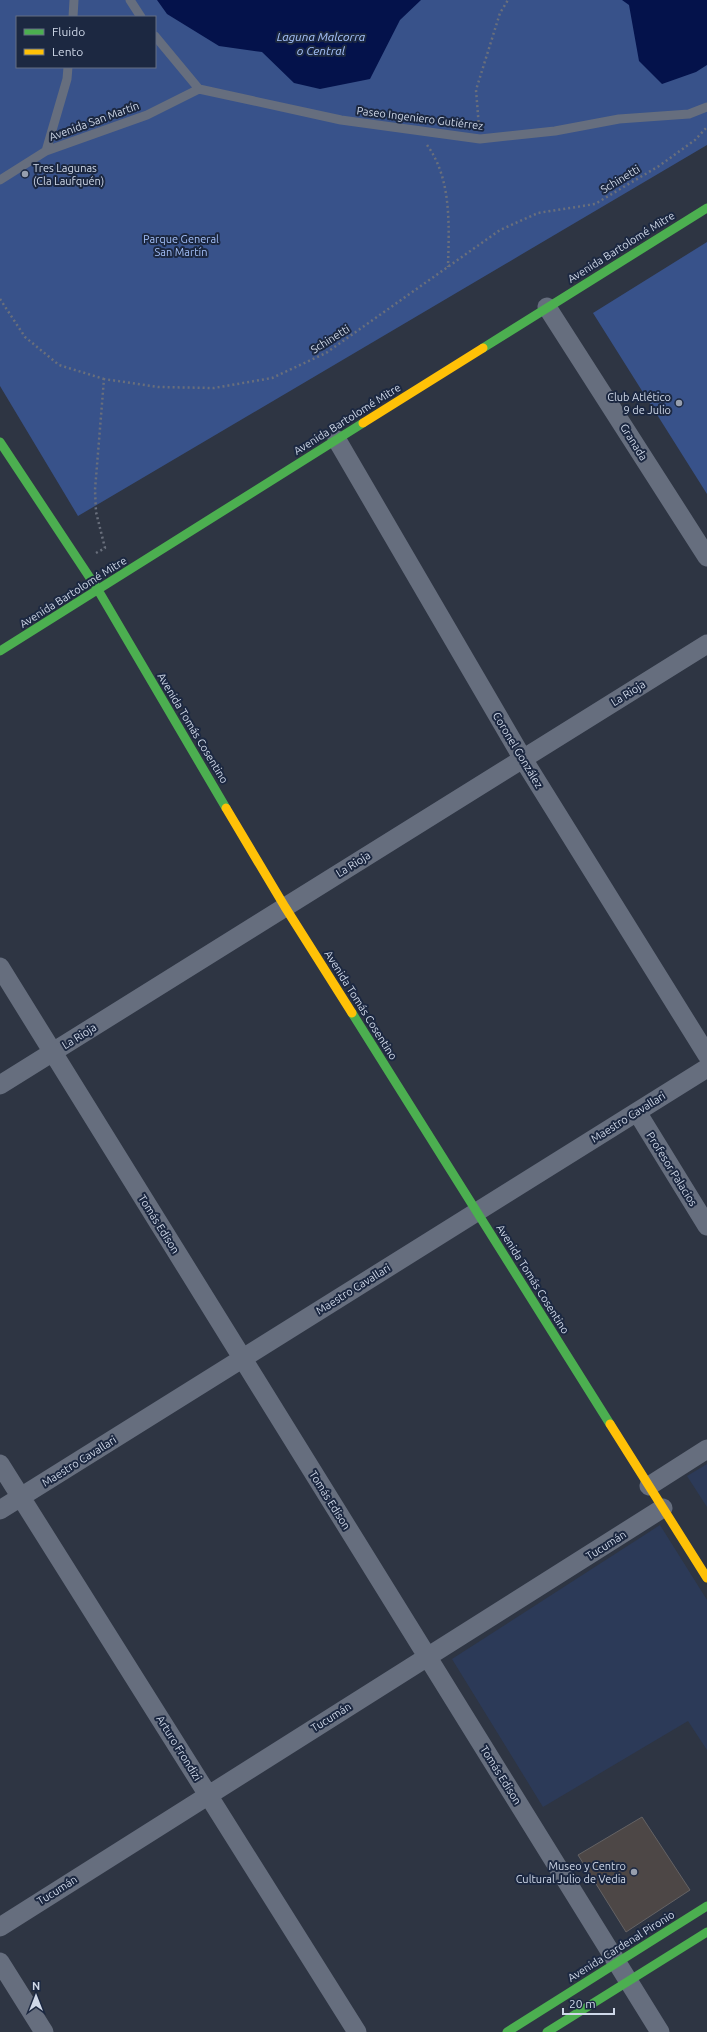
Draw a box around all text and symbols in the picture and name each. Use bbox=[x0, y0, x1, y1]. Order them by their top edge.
legend bbox=[16, 16, 156, 68]
text: Fluido bbox=[52, 25, 85, 38]
water label: Laguna Malcorra o Central bbox=[277, 30, 366, 57]
text: Lento bbox=[52, 45, 83, 58]
street label: Avenida San Martín bbox=[47, 99, 141, 143]
street label: Paseo Ingeniero Gutiérrez bbox=[356, 104, 484, 132]
place label: Tres Lagunas (Cla Laufquén) bbox=[33, 162, 104, 188]
street label: Schinetti bbox=[598, 163, 642, 195]
marker: Tres Lagunas (Cla Laufquén) bbox=[20, 169, 30, 179]
street label: Avenida Bartolomé Mitre bbox=[565, 209, 677, 285]
park label: Parque General San Martín bbox=[143, 233, 219, 258]
street label: Schinetti bbox=[308, 322, 352, 356]
street label: Avenida Bartolomé Mitre bbox=[291, 381, 403, 457]
place label: Club Atlético 9 de Julio bbox=[607, 391, 671, 416]
marker: Club Atlético 9 de Julio bbox=[674, 398, 684, 408]
street label: Granada bbox=[618, 421, 650, 463]
street label: Avenida Bartolomé Mitre bbox=[17, 554, 129, 630]
street label: Avenida Tomás Cosentino bbox=[155, 671, 231, 785]
street label: La Rioja bbox=[609, 678, 647, 708]
street label: Coronel González bbox=[491, 710, 545, 790]
street label: La Rioja bbox=[334, 849, 372, 879]
street label: Avenida Tomás Cosentino bbox=[322, 948, 400, 1062]
street label: La Rioja bbox=[60, 1021, 98, 1051]
street label: Maestro Cavallari bbox=[589, 1089, 667, 1145]
street label: Profesor Palacios bbox=[644, 1130, 700, 1208]
street label: Tomás Edison bbox=[136, 1192, 182, 1256]
street label: Avenida Tomás Cosentino bbox=[494, 1222, 572, 1336]
street label: Maestro Cavallari bbox=[314, 1261, 392, 1317]
street label: Maestro Cavallari bbox=[40, 1433, 118, 1489]
street label: Tomás Edison bbox=[307, 1468, 353, 1532]
street label: Tucumán bbox=[584, 1528, 628, 1562]
street label: Tucumán bbox=[309, 1700, 353, 1734]
street label: Arturo Frondizi bbox=[154, 1713, 204, 1783]
street label: Tomás Edison bbox=[478, 1743, 524, 1807]
place label: Museo y Centro Cultural Julio de Vedia bbox=[516, 1860, 626, 1885]
marker: Museo y Centro Cultural Julio de Vedia bbox=[629, 1867, 639, 1877]
street label: Tucumán bbox=[35, 1873, 79, 1907]
street label: Avenida Cardenal Pironio bbox=[565, 1908, 677, 1984]
north arrow bbox=[16, 1976, 56, 2016]
text: N bbox=[32, 1980, 40, 1992]
scale bar bbox=[563, 1990, 614, 2016]
text: 20 m bbox=[569, 1997, 596, 2010]

